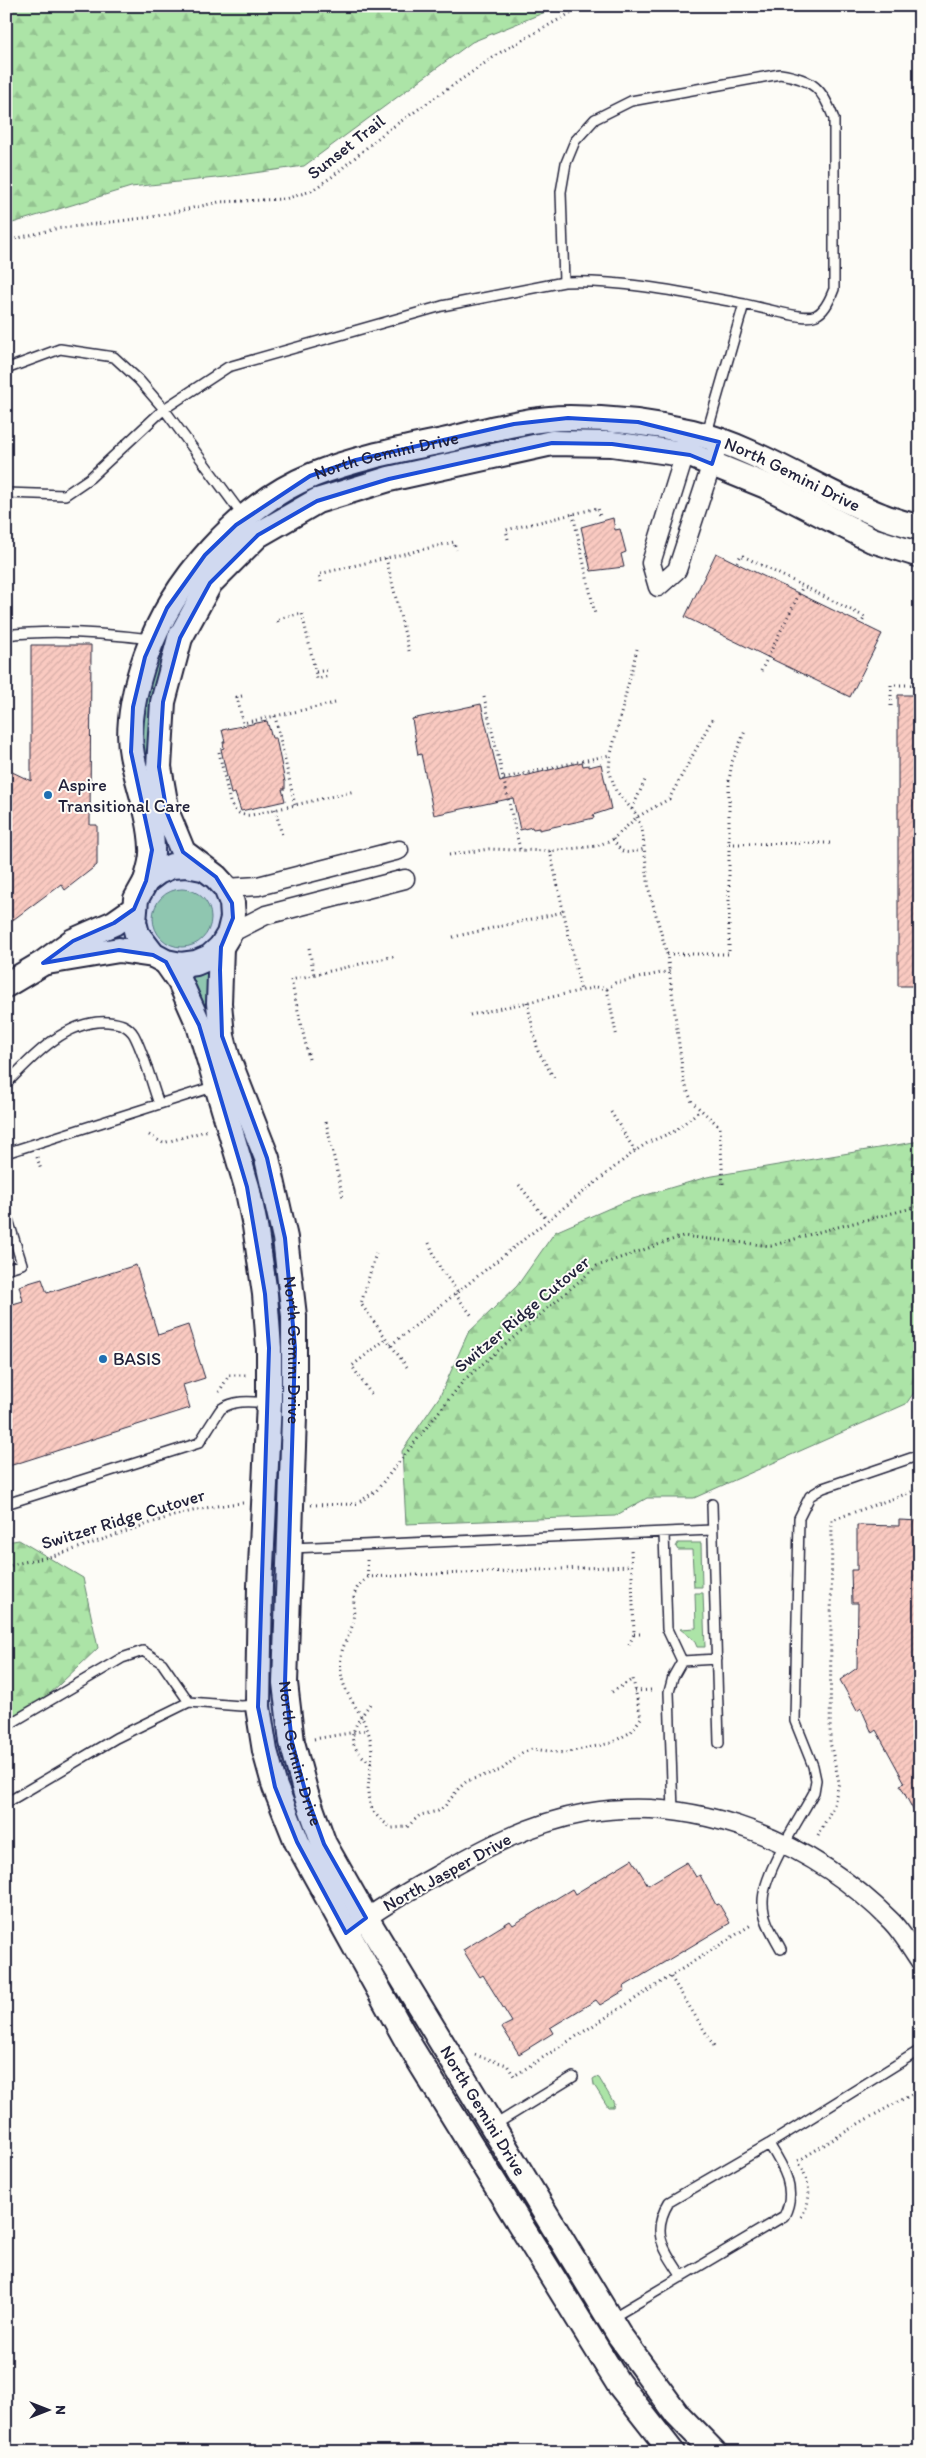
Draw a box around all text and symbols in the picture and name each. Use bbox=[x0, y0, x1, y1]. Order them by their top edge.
street label: Sunset Trail bbox=[303, 110, 389, 184]
street label: North Gemini Drive bbox=[311, 427, 461, 485]
street label: North Gemini Drive bbox=[721, 432, 864, 516]
place label: Aspire Transitional Care bbox=[58, 774, 190, 817]
marker: Aspire Transitional Care bbox=[42, 789, 54, 801]
street label: Switzer Ridge Cutover bbox=[450, 1250, 595, 1377]
street label: North Gemini Drive bbox=[278, 1275, 306, 1425]
place label: BASIS bbox=[113, 1348, 161, 1370]
marker: BASIS bbox=[97, 1353, 109, 1365]
street label: Switzer Ridge Cutover bbox=[38, 1483, 208, 1554]
street label: North Gemini Drive bbox=[274, 1679, 328, 1829]
street label: North Jasper Drive bbox=[379, 1828, 515, 1916]
street label: North Gemini Drive bbox=[435, 2041, 531, 2180]
north arrow bbox=[22, 2386, 72, 2436]
text: N bbox=[52, 2405, 69, 2415]

